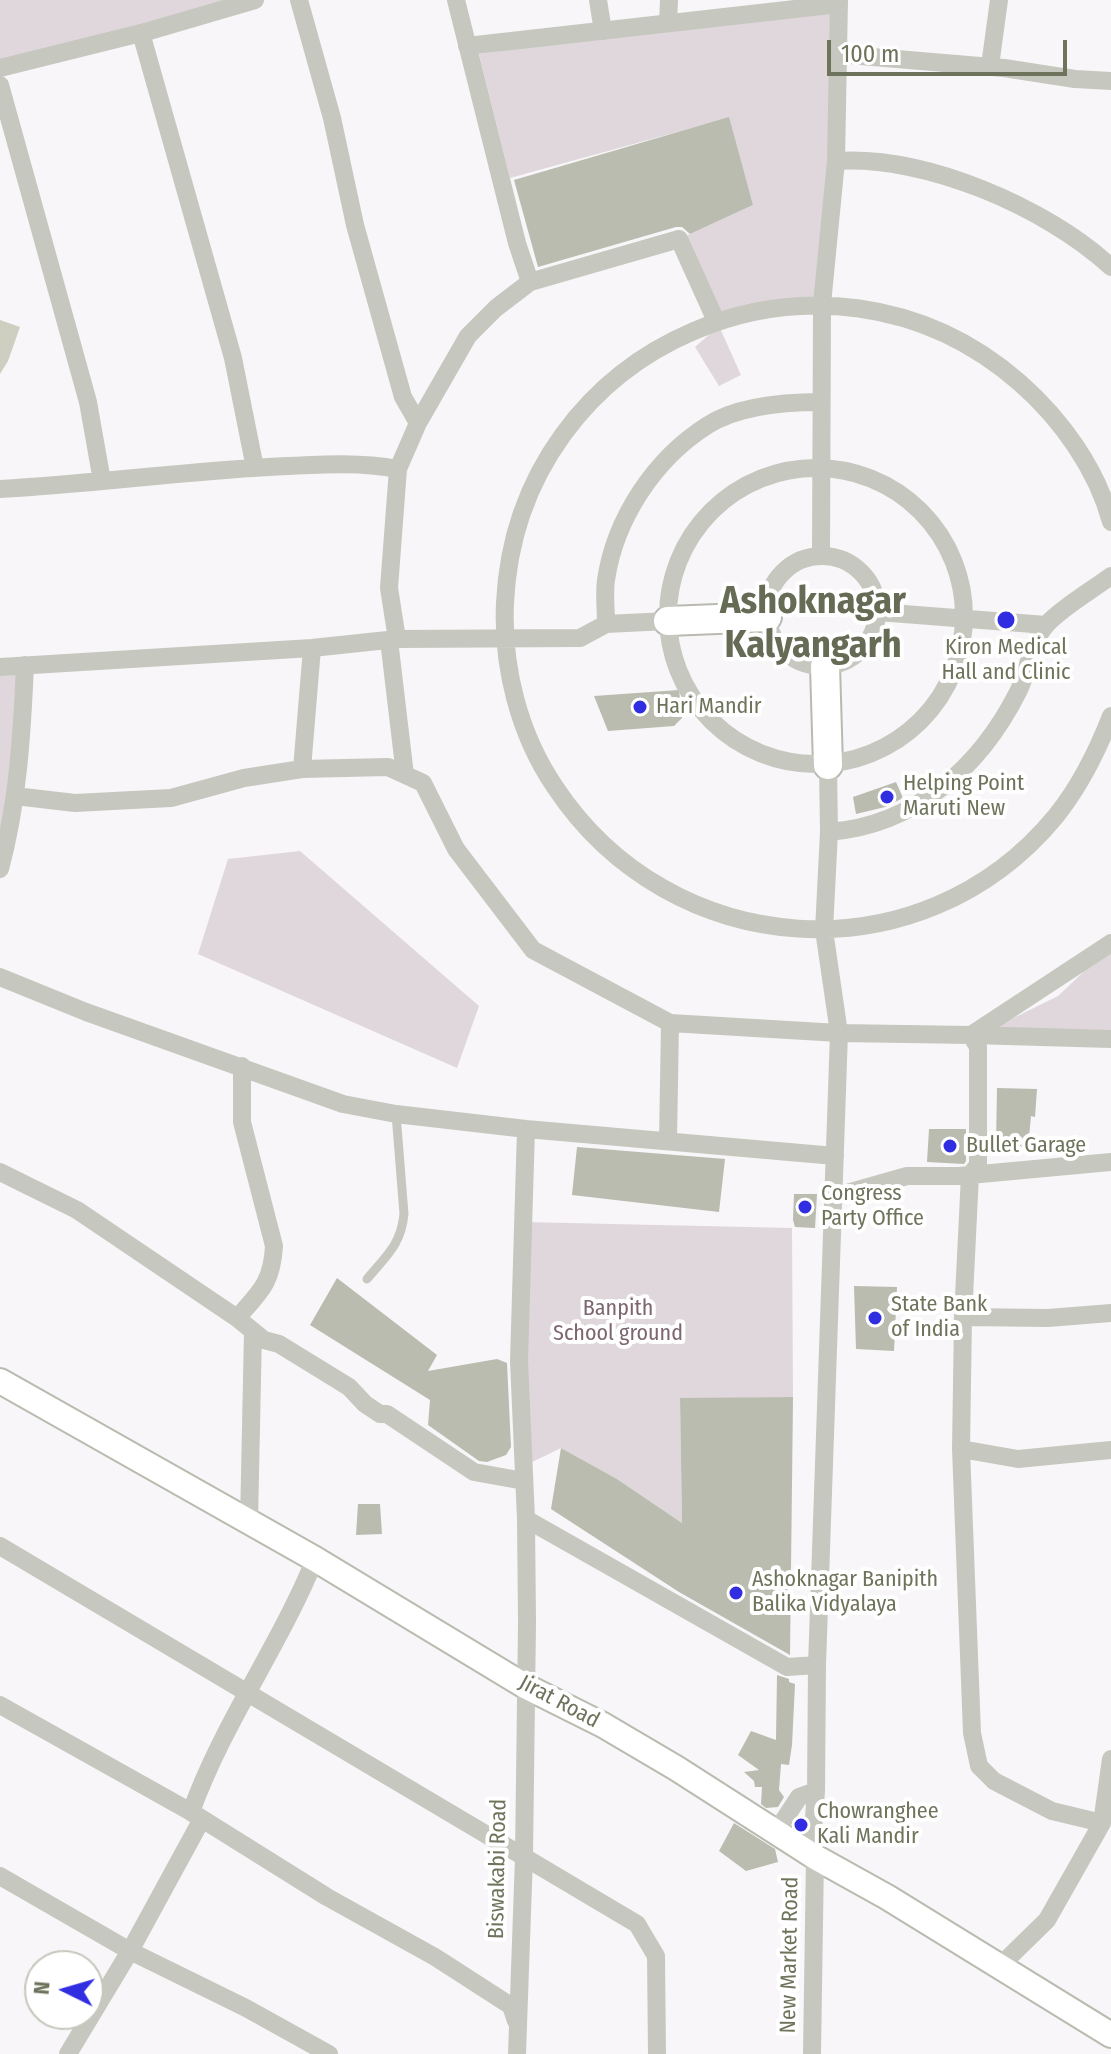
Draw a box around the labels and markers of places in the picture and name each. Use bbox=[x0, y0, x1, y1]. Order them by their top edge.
marker: Kiron Medical Hall and Clinic bbox=[995, 609, 1017, 631]
place label: Kiron Medical Hall and Clinic bbox=[942, 635, 1070, 686]
place label: Hari Mandir bbox=[656, 694, 762, 720]
marker: Hari Mandir bbox=[631, 698, 649, 716]
place label: Helping Point Maruti New bbox=[903, 771, 1024, 822]
marker: Helping Point Maruti New bbox=[878, 788, 896, 806]
place label: Bullet Garage bbox=[966, 1133, 1086, 1159]
marker: Bullet Garage bbox=[941, 1137, 959, 1155]
place label: Congress Party Office bbox=[821, 1181, 924, 1232]
marker: Congress Party Office bbox=[796, 1198, 814, 1216]
place label: State Bank of India bbox=[891, 1292, 987, 1344]
marker: State Bank of India bbox=[866, 1309, 884, 1327]
place label: Ashoknagar Banipith Balika Vidyalaya bbox=[752, 1567, 938, 1618]
marker: Ashoknagar Banipith Balika Vidyalaya bbox=[727, 1584, 745, 1602]
place label: Chowranghee Kali Mandir bbox=[817, 1799, 939, 1850]
marker: Chowranghee Kali Mandir bbox=[792, 1816, 810, 1834]

